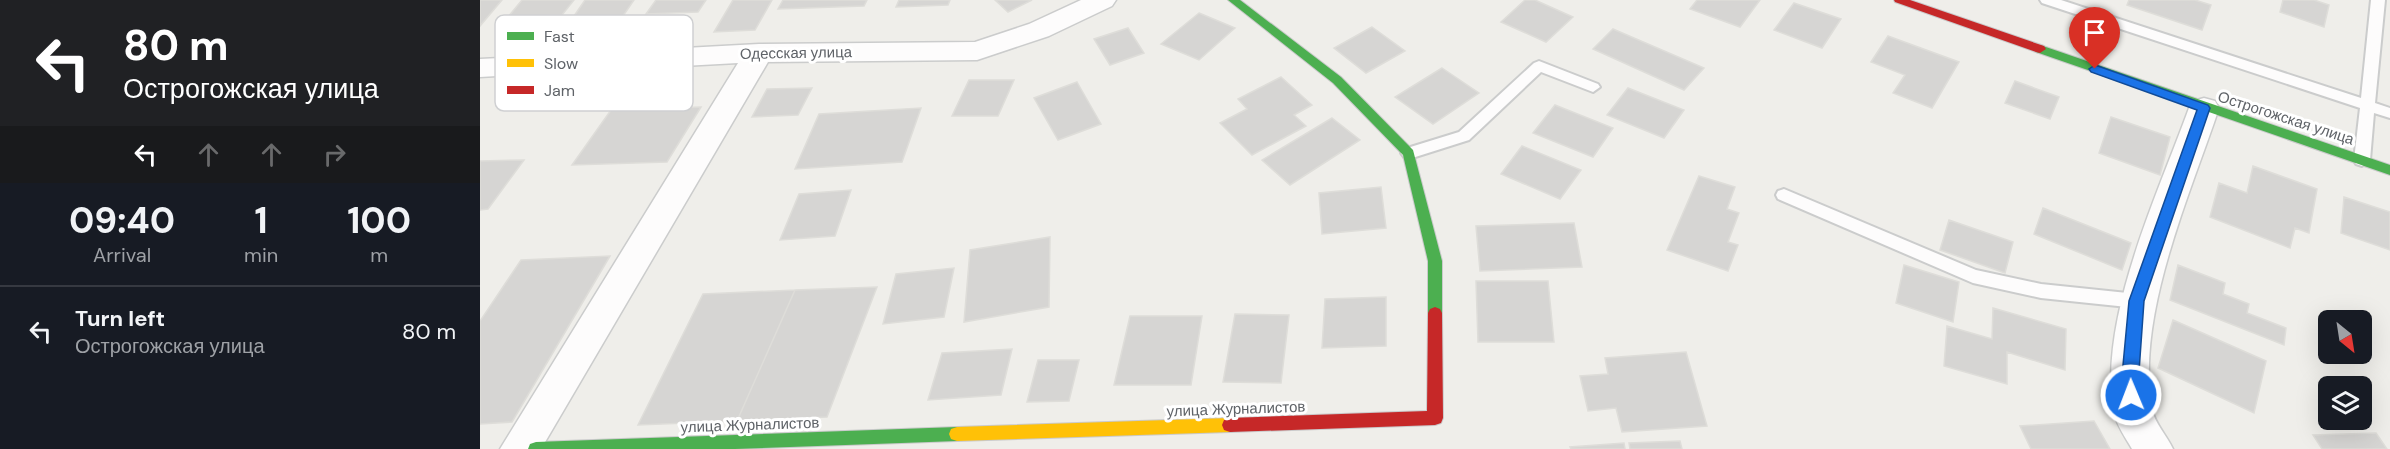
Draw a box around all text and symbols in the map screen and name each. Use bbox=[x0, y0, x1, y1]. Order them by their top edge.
pin bbox=[2069, 7, 2120, 69]
legend bbox=[495, 15, 693, 111]
icon: arrive bbox=[2078, 16, 2111, 49]
text: 80 m bbox=[123, 18, 229, 73]
icon: left bbox=[24, 24, 102, 102]
text: Fast bbox=[544, 26, 575, 47]
street label: Одесская улица bbox=[740, 42, 853, 64]
text: Slow bbox=[544, 53, 578, 74]
text: Острогожская улица bbox=[123, 71, 379, 106]
text: Jam bbox=[544, 80, 575, 101]
street label: Острогожская улица bbox=[2215, 87, 2357, 150]
icon: left bbox=[129, 138, 162, 171]
icon: ahead bbox=[192, 138, 225, 171]
icon: ahead bbox=[255, 138, 288, 171]
icon: right bbox=[318, 138, 351, 171]
text: 09:40 bbox=[69, 197, 175, 244]
text: 1 bbox=[255, 197, 268, 244]
text: 100 bbox=[347, 197, 411, 244]
text: Arrival bbox=[93, 242, 151, 268]
text: min bbox=[244, 242, 278, 268]
text: m bbox=[370, 242, 388, 268]
text: Turn left bbox=[75, 304, 165, 333]
north arrow bbox=[2318, 310, 2372, 364]
map controls bbox=[2318, 310, 2372, 430]
icon: left bbox=[24, 315, 57, 348]
text: 80 m bbox=[402, 317, 456, 346]
text: Острогожская улица bbox=[75, 333, 265, 359]
position arrow bbox=[2099, 363, 2163, 427]
button: layers bbox=[2318, 376, 2372, 430]
street label: улица Журналистов bbox=[1166, 397, 1306, 421]
street label: улица Журналистов bbox=[680, 413, 820, 437]

